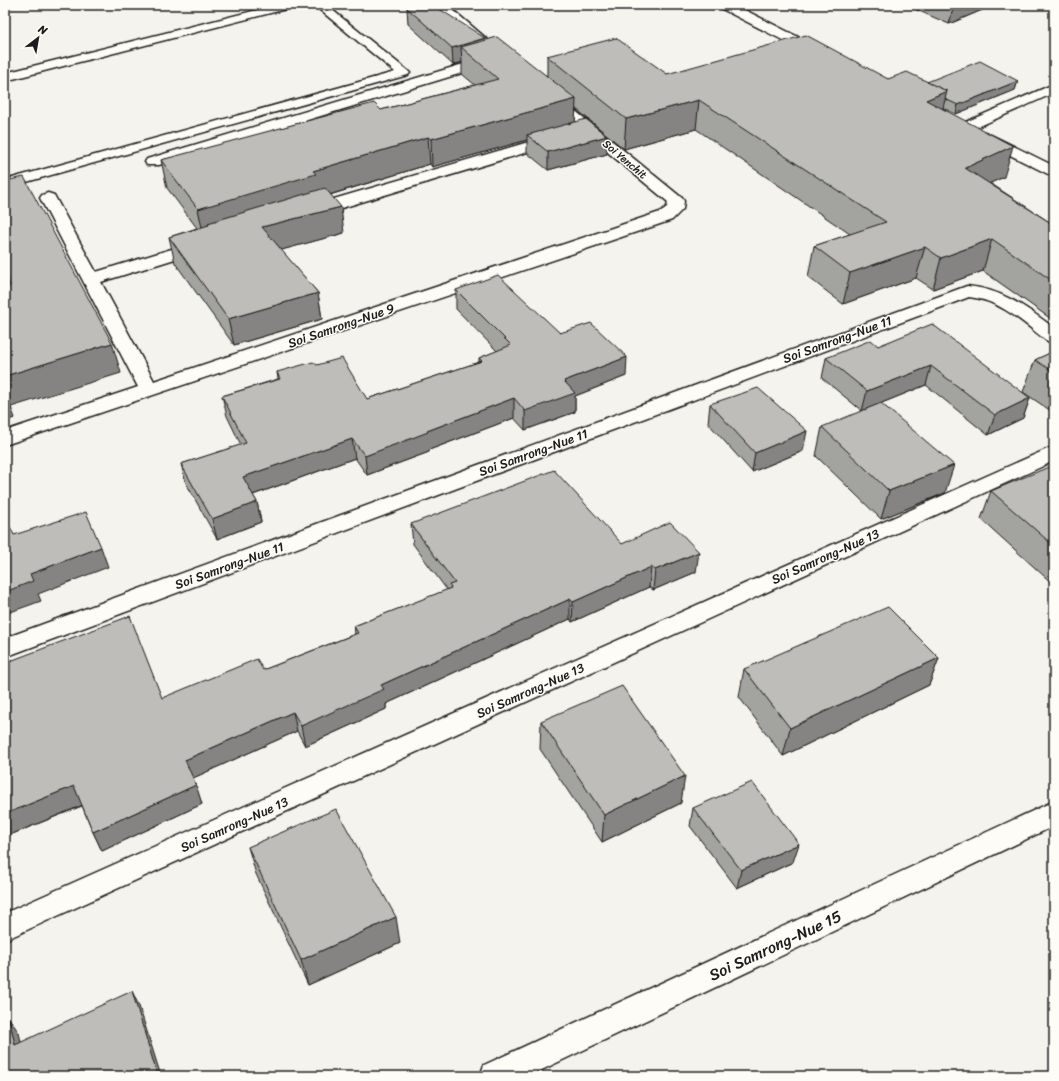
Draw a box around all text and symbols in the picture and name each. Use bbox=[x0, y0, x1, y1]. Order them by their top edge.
north arrow bbox=[18, 18, 58, 58]
text: N bbox=[34, 19, 51, 40]
street label: Soi Yenchit bbox=[598, 135, 651, 184]
street label: Soi Samrong-Nue 9 bbox=[285, 296, 398, 355]
street label: Soi Samrong-Nue 11 bbox=[779, 309, 895, 370]
street label: Soi Samrong-Nue 11 bbox=[475, 422, 591, 483]
street label: Soi Samrong-Nue 13 bbox=[767, 522, 883, 591]
street label: Soi Samrong-Nue 11 bbox=[171, 535, 287, 596]
street label: Soi Samrong-Nue 13 bbox=[472, 656, 588, 725]
street label: Soi Samrong-Nue 13 bbox=[176, 790, 292, 859]
street label: Soi Samrong-Nue 15 bbox=[704, 902, 847, 989]

